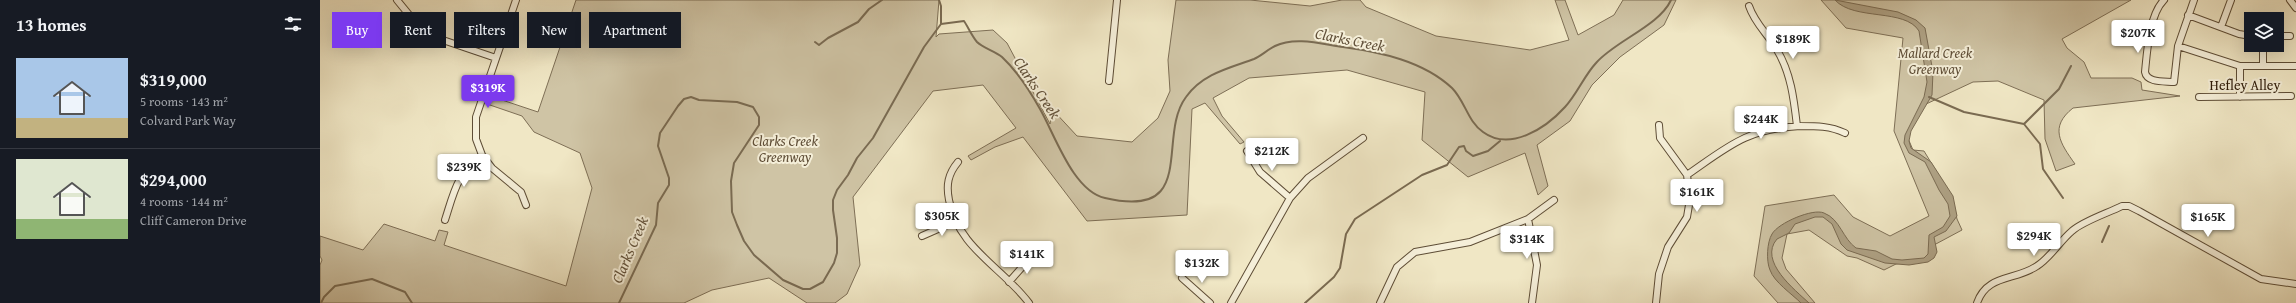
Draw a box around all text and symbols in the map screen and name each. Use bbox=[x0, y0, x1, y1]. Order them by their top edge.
text: 13 homes bbox=[16, 12, 87, 37]
chip: Buy bbox=[332, 12, 382, 48]
chip: Rent bbox=[390, 12, 446, 48]
chip: Filters bbox=[454, 12, 519, 48]
chip: New bbox=[527, 12, 581, 48]
chip: Apartment bbox=[589, 12, 681, 48]
map controls bbox=[2244, 12, 2284, 52]
button: layers bbox=[2244, 12, 2284, 52]
icon: filters bbox=[282, 13, 304, 35]
pin: $207K bbox=[2110, 20, 2166, 54]
water label: Clarks Creek bbox=[1314, 22, 1387, 57]
text: $207K bbox=[2120, 23, 2156, 42]
pin: $189K bbox=[1765, 26, 1821, 60]
text: $189K bbox=[1775, 29, 1811, 48]
park label: Mallard Creek Greenway bbox=[1898, 43, 1973, 79]
water label: Clarks Creek bbox=[1009, 53, 1066, 123]
text: $319,000 bbox=[140, 67, 206, 92]
icon: home bbox=[48, 74, 96, 122]
pin: $319K bbox=[460, 75, 516, 109]
street label: Hefley Alley bbox=[2210, 75, 2280, 95]
text: $319K bbox=[470, 78, 506, 97]
text: 5 rooms · 143 m² bbox=[140, 92, 228, 111]
pin: $244K bbox=[1733, 106, 1789, 140]
text: $244K bbox=[1743, 109, 1779, 128]
text: Colvard Park Way bbox=[140, 111, 236, 130]
park label: Clarks Creek Greenway bbox=[752, 131, 818, 167]
pin: $212K bbox=[1244, 138, 1300, 172]
text: $212K bbox=[1254, 141, 1290, 160]
pin: $239K bbox=[436, 154, 492, 188]
text: $239K bbox=[446, 157, 482, 176]
text: $294,000 bbox=[140, 167, 206, 192]
icon: home bbox=[48, 175, 96, 223]
pin: $161K bbox=[1669, 179, 1725, 213]
text: $161K bbox=[1679, 182, 1715, 201]
text: 4 rooms · 144 m² bbox=[140, 192, 228, 211]
pin: $305K bbox=[914, 203, 970, 237]
pin: $165K bbox=[2180, 204, 2236, 238]
text: $305K bbox=[924, 206, 960, 225]
text: $165K bbox=[2190, 207, 2226, 226]
text: Cliff Cameron Drive bbox=[140, 211, 247, 230]
water label: Clarks Creek bbox=[606, 213, 653, 286]
pin: $294K bbox=[2006, 223, 2062, 257]
pin: $314K bbox=[1499, 226, 1555, 260]
text: $294K bbox=[2016, 226, 2052, 245]
text: $314K bbox=[1509, 229, 1545, 248]
pin: $141K bbox=[999, 241, 1055, 275]
text: $141K bbox=[1009, 244, 1045, 263]
pin: $132K bbox=[1174, 250, 1230, 284]
text: $132K bbox=[1184, 253, 1220, 272]

